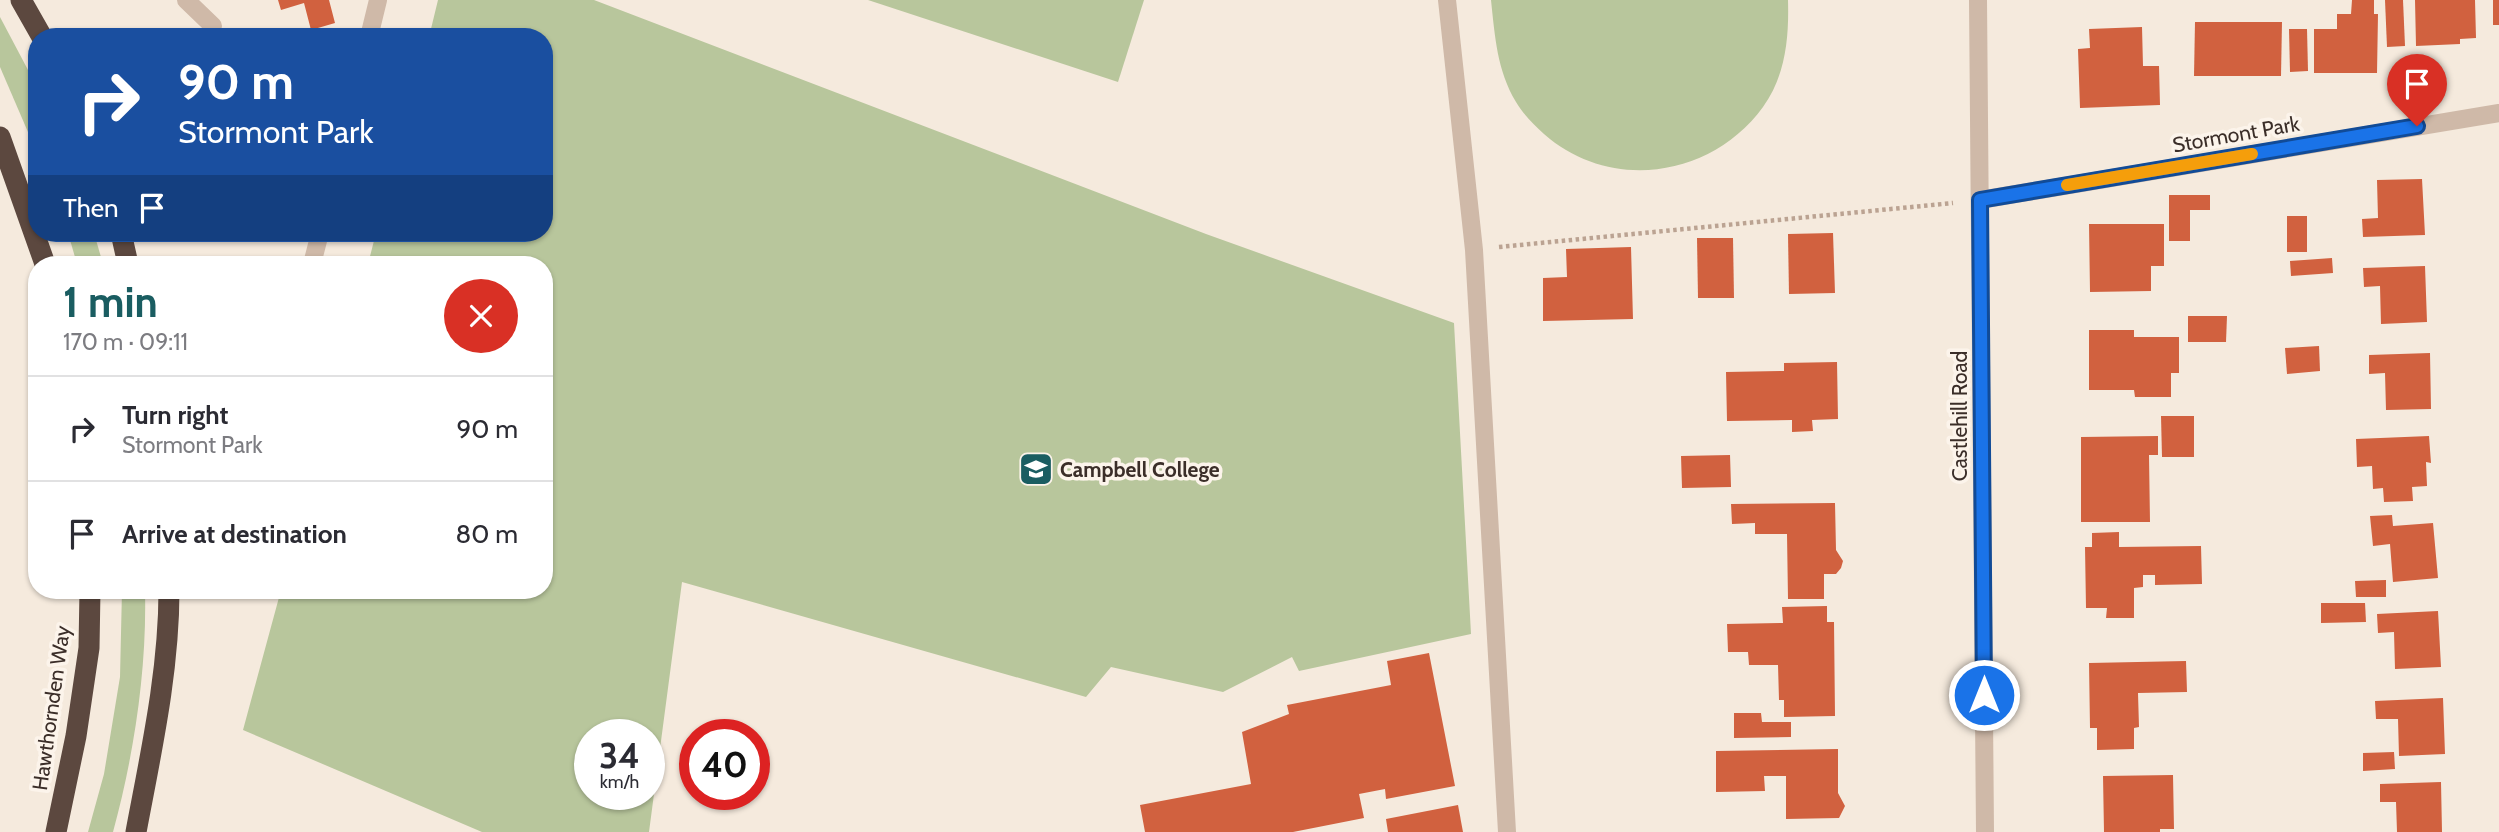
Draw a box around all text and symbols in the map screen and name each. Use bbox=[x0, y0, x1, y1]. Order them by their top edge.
text: 90 m bbox=[178, 52, 294, 111]
pin bbox=[2387, 54, 2447, 126]
icon: right bbox=[63, 56, 154, 147]
icon: arrive bbox=[2398, 65, 2436, 103]
street label: Stormont Park bbox=[2171, 110, 2302, 157]
text: Stormont Park bbox=[178, 112, 374, 151]
icon: arrive bbox=[133, 189, 171, 227]
text: Then bbox=[63, 192, 119, 224]
text: 1 min bbox=[63, 276, 158, 328]
button: close bbox=[444, 279, 518, 353]
text: 170 m · 09:11 bbox=[63, 328, 188, 356]
street label: Castlehill Road bbox=[1947, 351, 1972, 481]
text: Turn right bbox=[122, 399, 228, 431]
icon: right bbox=[63, 410, 101, 448]
text: 90 m bbox=[456, 413, 518, 445]
text: Stormont Park bbox=[122, 431, 263, 459]
school or university icon: Campbell College bbox=[1017, 450, 1055, 488]
place label: Campbell College bbox=[1060, 457, 1220, 482]
icon: arrive bbox=[63, 515, 101, 553]
text: Arrive at destination bbox=[122, 518, 347, 550]
text: 80 m bbox=[455, 518, 518, 550]
street label: Hawthornden Way bbox=[27, 624, 75, 792]
position arrow bbox=[1947, 658, 2021, 732]
speed limit sign: 40 bbox=[679, 719, 770, 810]
text: 34 bbox=[599, 734, 640, 777]
text: km/h bbox=[600, 771, 639, 793]

